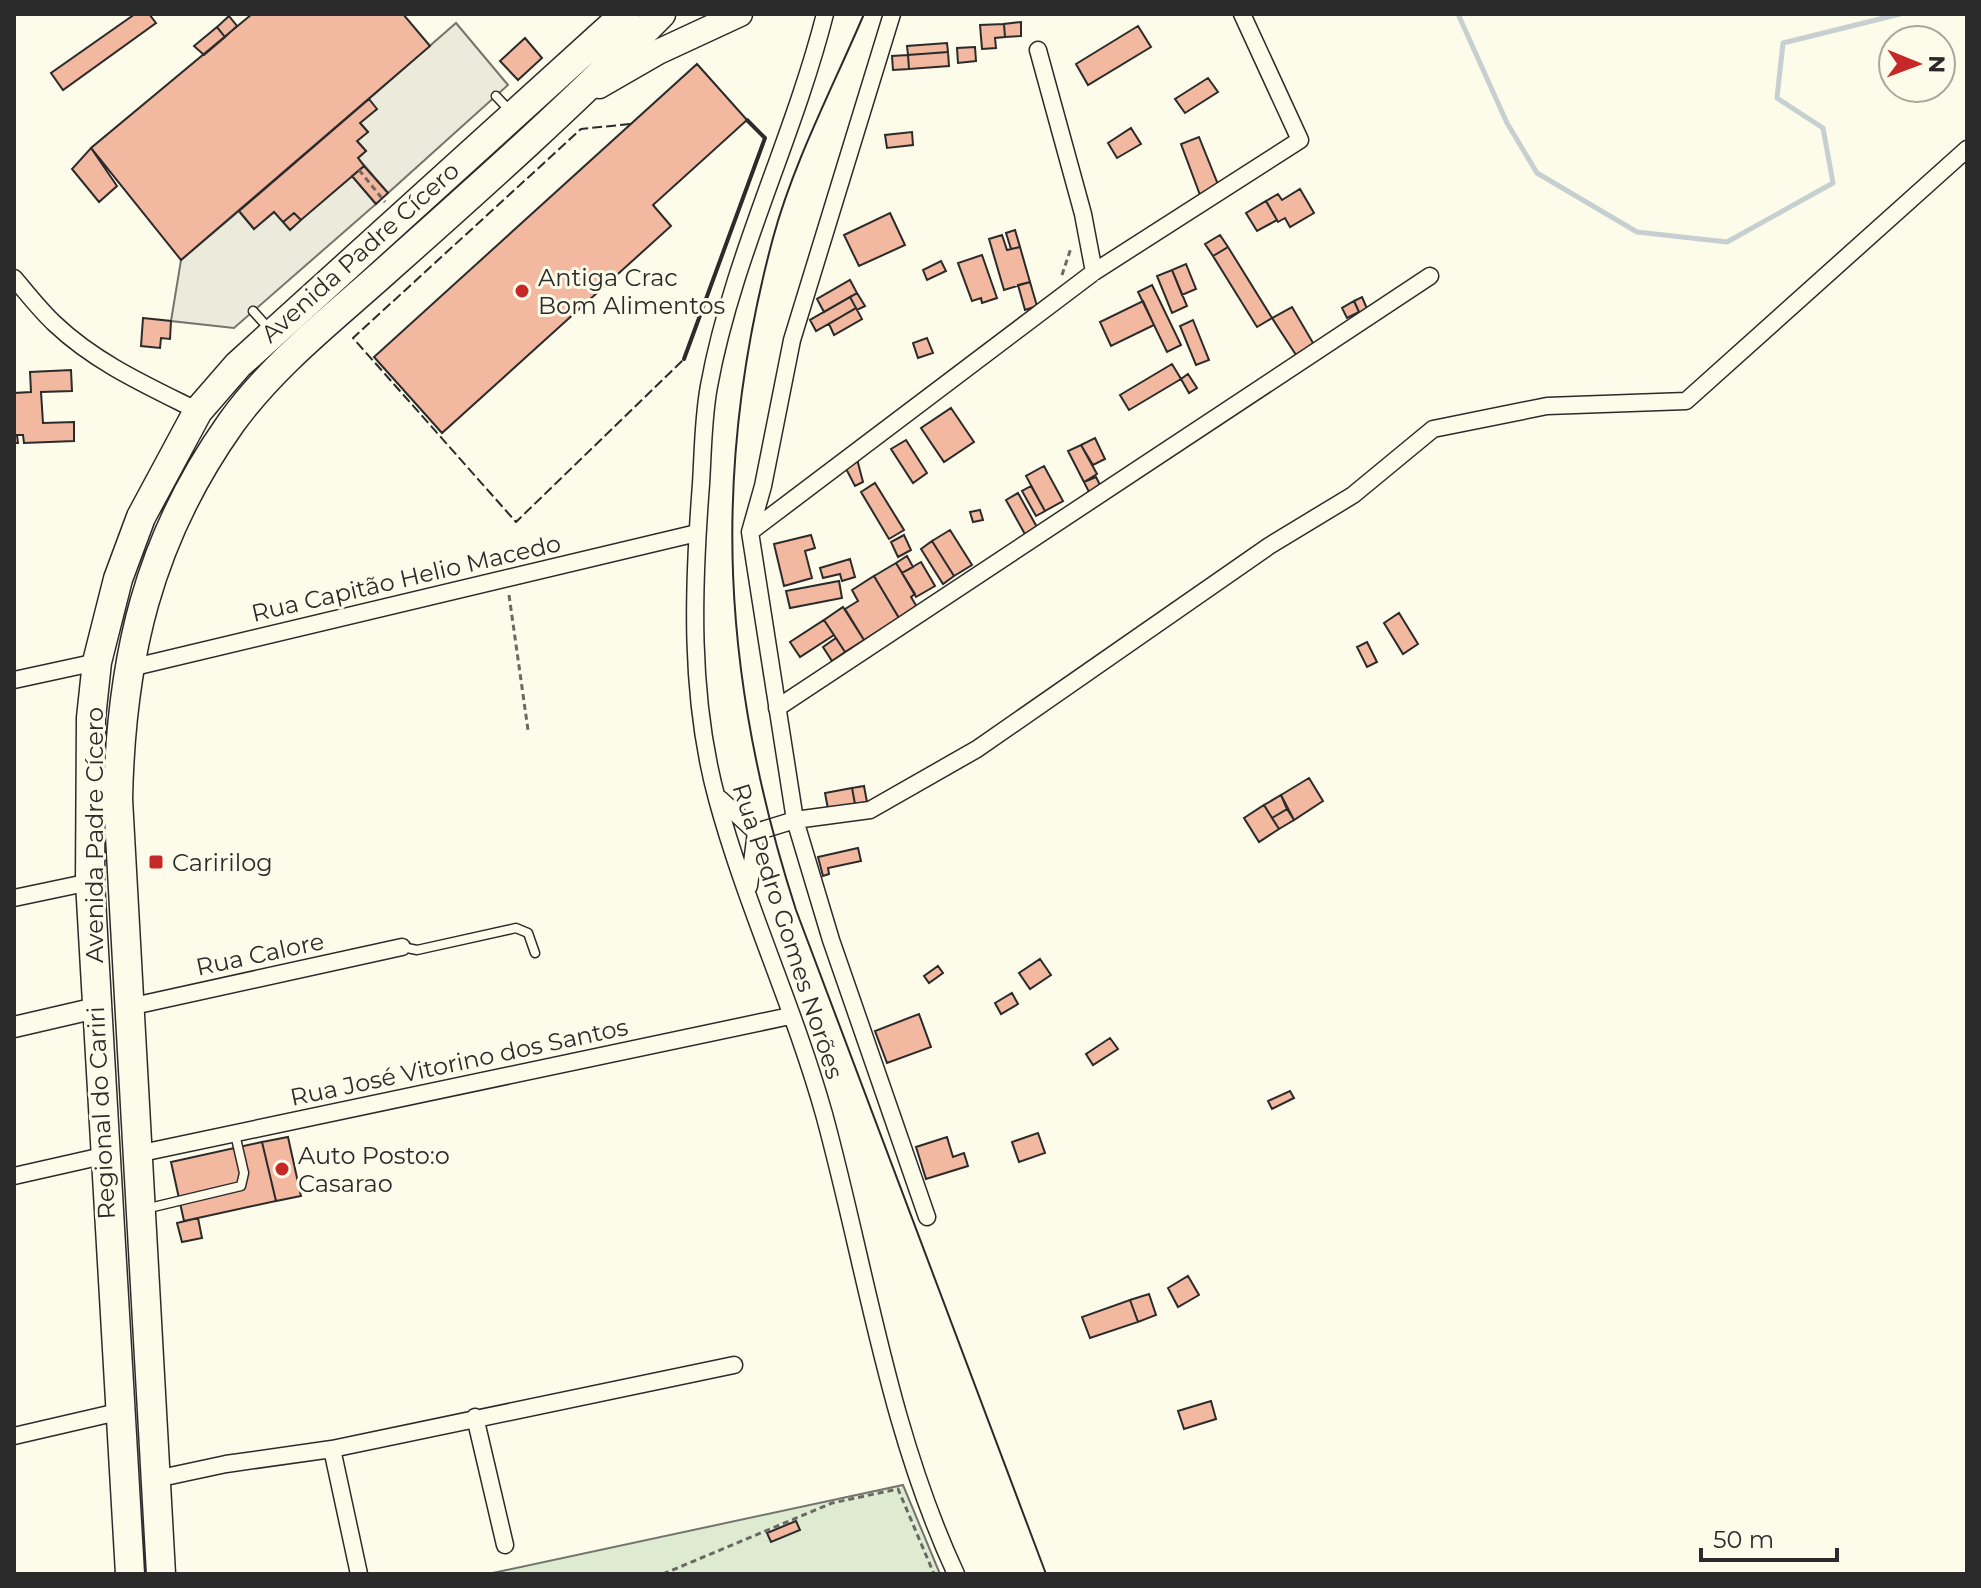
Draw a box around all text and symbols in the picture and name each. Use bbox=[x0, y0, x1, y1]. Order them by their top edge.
north arrow bbox=[1877, 24, 1957, 104]
text: N bbox=[1923, 55, 1950, 73]
street label: Avenida Padre Cícero bbox=[255, 156, 465, 348]
place label: Antiga Crac Bom Alimentos bbox=[538, 263, 725, 320]
marker: Antiga Crac Bom Alimentos bbox=[513, 282, 531, 300]
street label: Rua Capitão Helio Macedo bbox=[248, 528, 564, 628]
street label: Avenida Padre Cícero bbox=[80, 707, 109, 963]
street label: Rua Pedro Gomes Norões bbox=[726, 780, 850, 1082]
place label: Caririlog bbox=[172, 848, 273, 877]
marker: Caririlog bbox=[147, 853, 165, 871]
street label: Rua Calore bbox=[193, 926, 327, 982]
street label: Regional do Cariri bbox=[81, 1006, 121, 1220]
street label: Rua José Vitorino dos Santos bbox=[288, 1012, 630, 1112]
place label: Auto Posto:o Casarao bbox=[298, 1141, 450, 1198]
marker: Auto Posto:o Casarao bbox=[273, 1160, 291, 1178]
scale bar bbox=[1701, 1512, 1837, 1562]
text: 50 m bbox=[1713, 1525, 1774, 1554]

